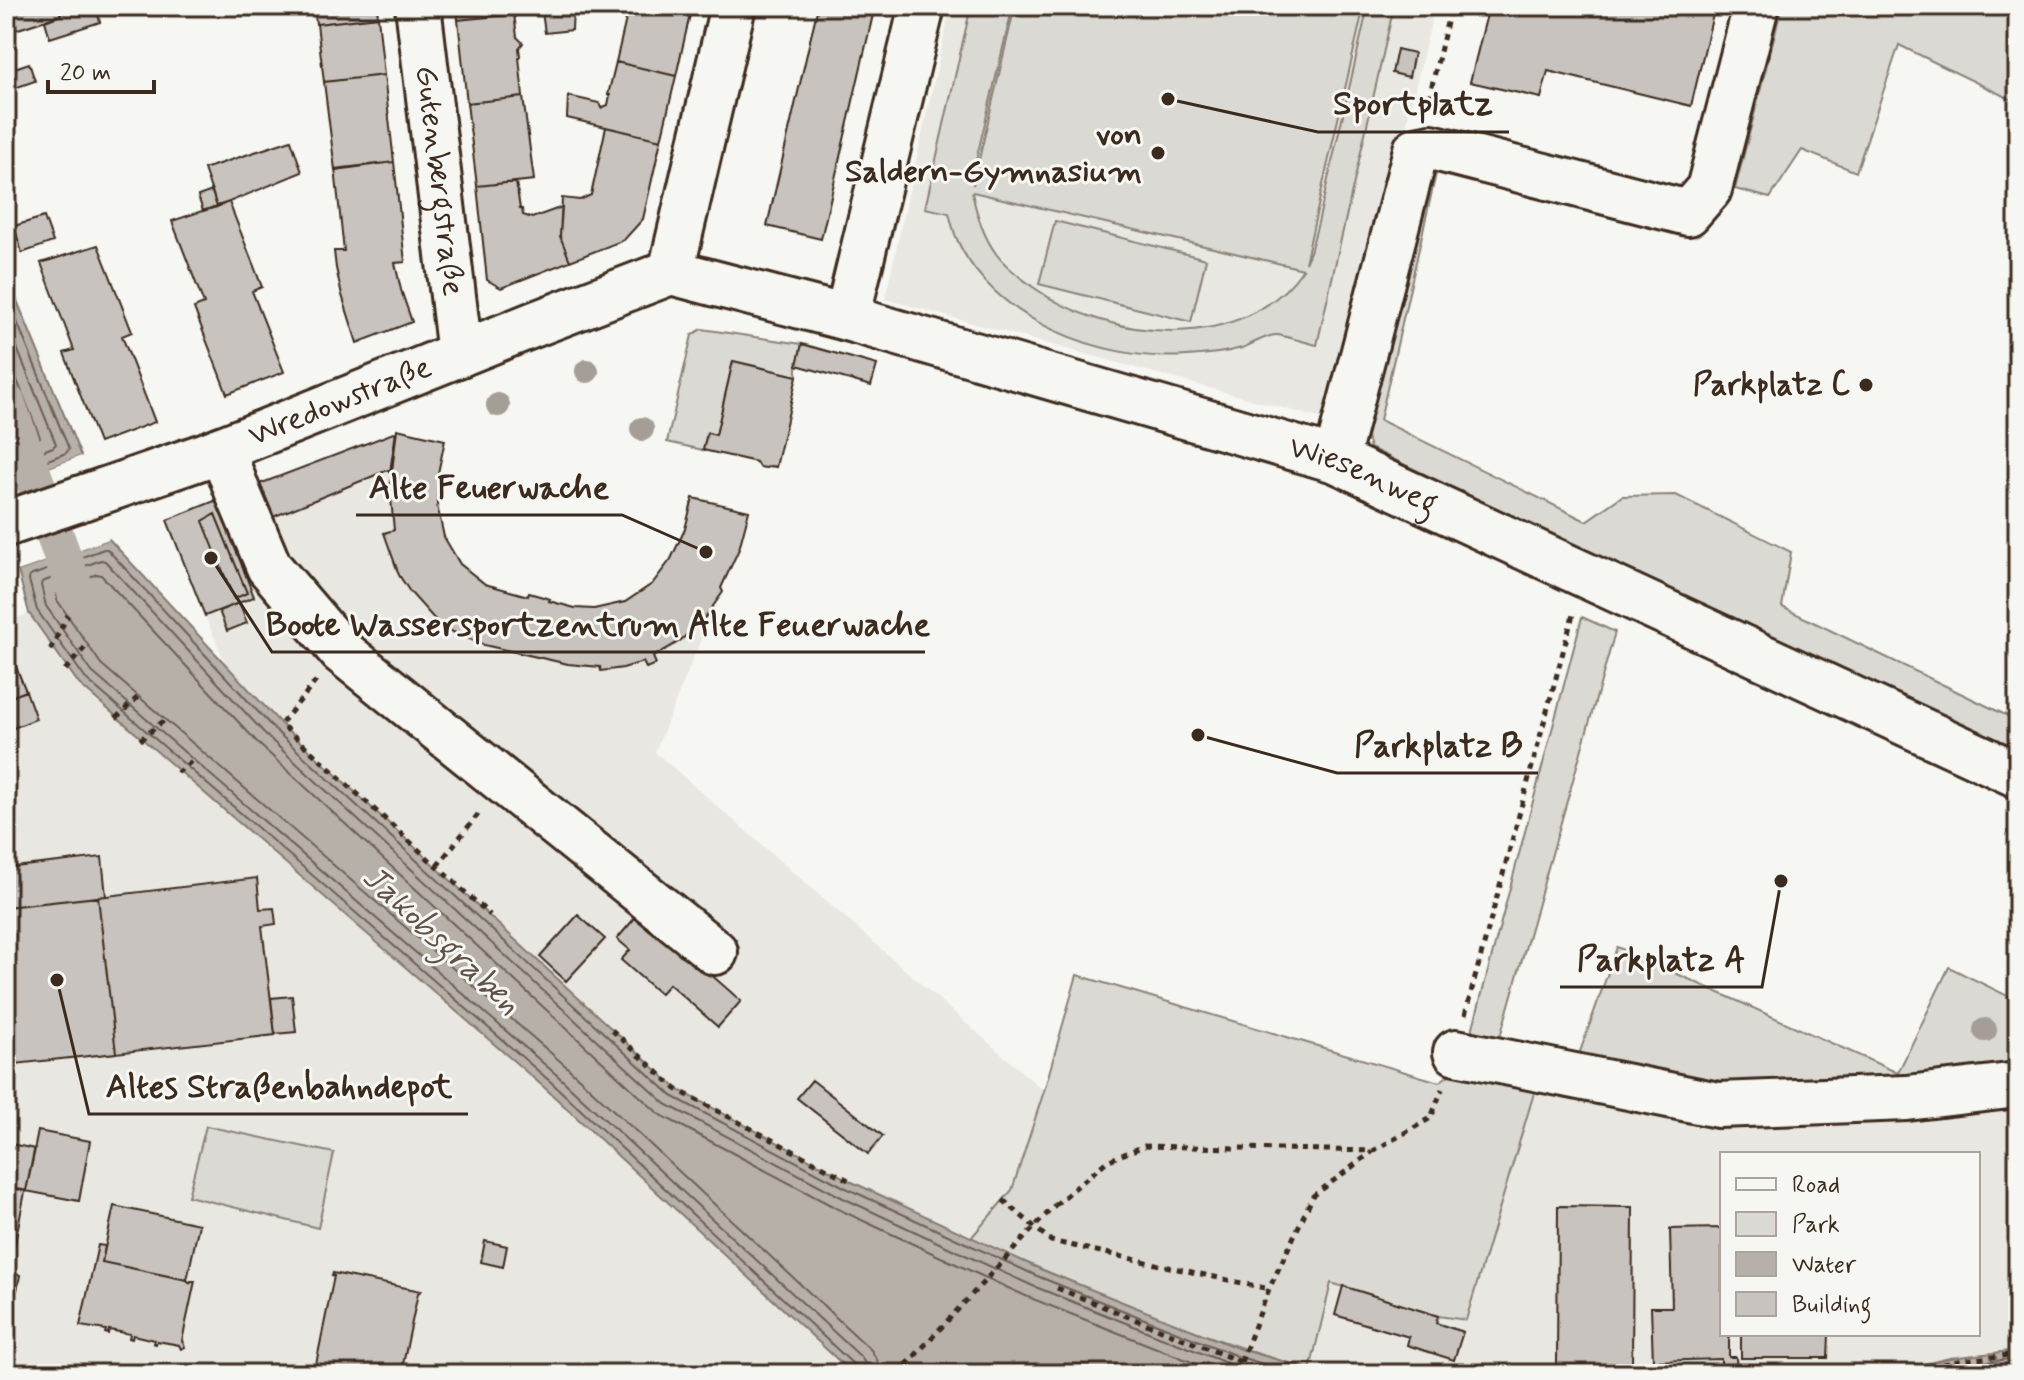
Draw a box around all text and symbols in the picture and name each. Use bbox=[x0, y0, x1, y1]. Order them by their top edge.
scale bar bbox=[48, 44, 154, 94]
text: 20 m bbox=[60, 58, 111, 89]
street label: Gutenbergstraße bbox=[404, 63, 474, 298]
callout: Sportplatz bbox=[1318, 74, 1509, 132]
text: Sportplatz bbox=[1333, 82, 1493, 127]
place label: von Saldern-Gymnasium bbox=[845, 114, 1142, 193]
marker: von Saldern-Gymnasium bbox=[1149, 144, 1167, 162]
street label: Wredowstraße bbox=[243, 346, 438, 457]
place label: Parkplatz C bbox=[1693, 364, 1850, 406]
marker: Parkplatz C bbox=[1857, 376, 1875, 394]
street label: Wiesenweg bbox=[1284, 426, 1445, 528]
callout: Alte Feuerwache bbox=[356, 457, 622, 515]
text: Alte Feuerwache bbox=[369, 466, 609, 511]
callout: Boote Wassersportzentrum Alte Feuerwache bbox=[272, 594, 925, 652]
text: Boote Wassersportzentrum Alte Feuerwache bbox=[266, 603, 930, 648]
callout: Parkplatz B bbox=[1337, 715, 1538, 773]
text: Parkplatz B bbox=[1354, 724, 1522, 769]
water label: Jakobsgraben bbox=[350, 856, 530, 1028]
callout: Parkplatz A bbox=[1560, 929, 1762, 987]
text: Parkplatz A bbox=[1577, 938, 1745, 983]
callout: Altes Straßenbahndepot bbox=[89, 1056, 468, 1114]
text: Altes Straßenbahndepot bbox=[106, 1065, 453, 1110]
legend bbox=[1720, 1152, 1980, 1336]
text: Road bbox=[1792, 1170, 1840, 1201]
text: Park bbox=[1792, 1210, 1840, 1241]
text: Water bbox=[1792, 1250, 1857, 1281]
text: Building bbox=[1792, 1290, 1872, 1324]

